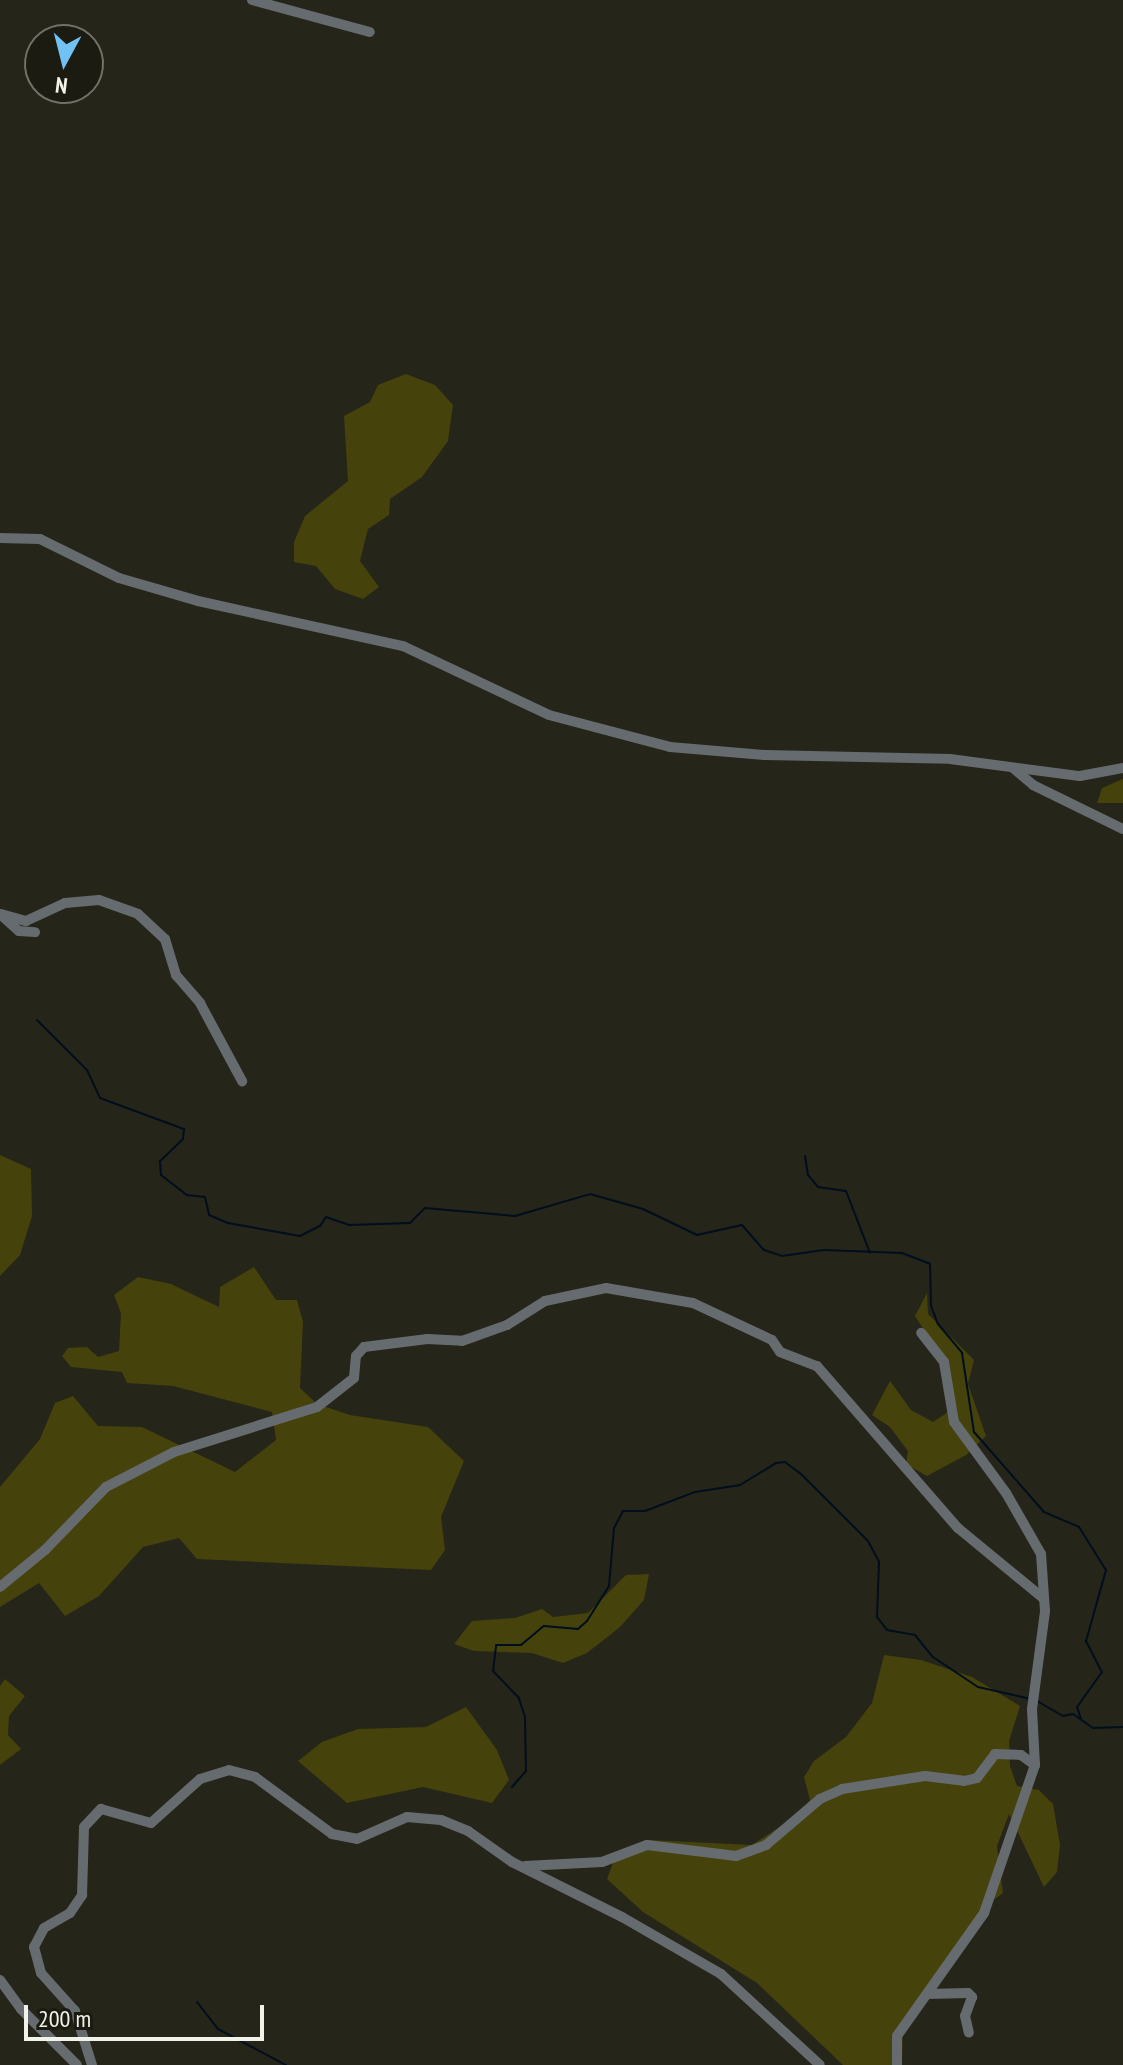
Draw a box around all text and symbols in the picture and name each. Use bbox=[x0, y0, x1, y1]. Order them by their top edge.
north arrow bbox=[24, 24, 104, 104]
text: N bbox=[54, 71, 69, 100]
scale bar bbox=[28, 1989, 268, 2039]
text: 200 m bbox=[38, 2003, 91, 2034]

